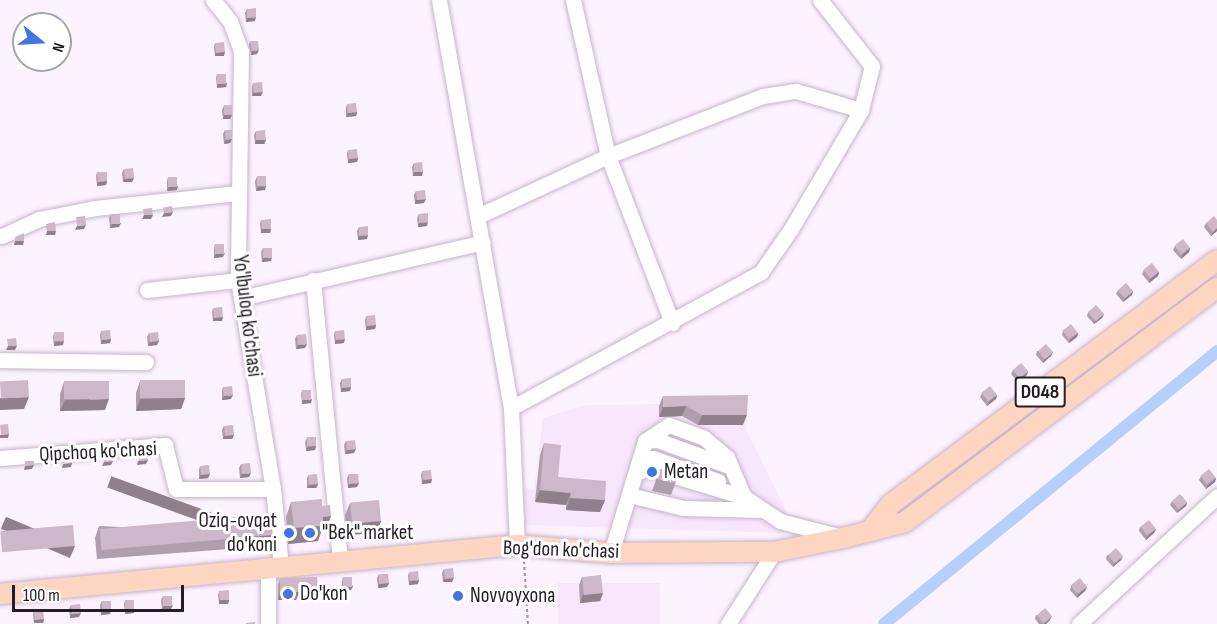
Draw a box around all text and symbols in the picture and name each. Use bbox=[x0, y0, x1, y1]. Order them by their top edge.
north arrow bbox=[12, 12, 72, 72]
text: N bbox=[47, 40, 68, 54]
street label: Yo'lbuloq ko'chasi bbox=[227, 254, 267, 378]
road number: D048 bbox=[1014, 375, 1066, 409]
street label: Qipchoq ko'chasi bbox=[39, 436, 157, 468]
place label: Metan bbox=[664, 459, 708, 485]
marker: Metan bbox=[645, 465, 659, 479]
place label: Oziq-ovqat do'koni bbox=[198, 508, 277, 558]
place label: "Bek" market bbox=[322, 520, 413, 546]
marker: Oziq-ovqat do'koni bbox=[282, 526, 296, 540]
marker: "Bek" market bbox=[303, 526, 317, 540]
street label: Bog'don ko'chasi bbox=[503, 535, 619, 565]
scale bar bbox=[15, 573, 188, 611]
place label: Do'kon bbox=[300, 581, 348, 607]
place label: Novvoyxona bbox=[470, 583, 555, 609]
text: 100 m bbox=[23, 585, 60, 606]
marker: Do'kon bbox=[281, 587, 295, 601]
marker: Novvoyxona bbox=[451, 589, 465, 603]

